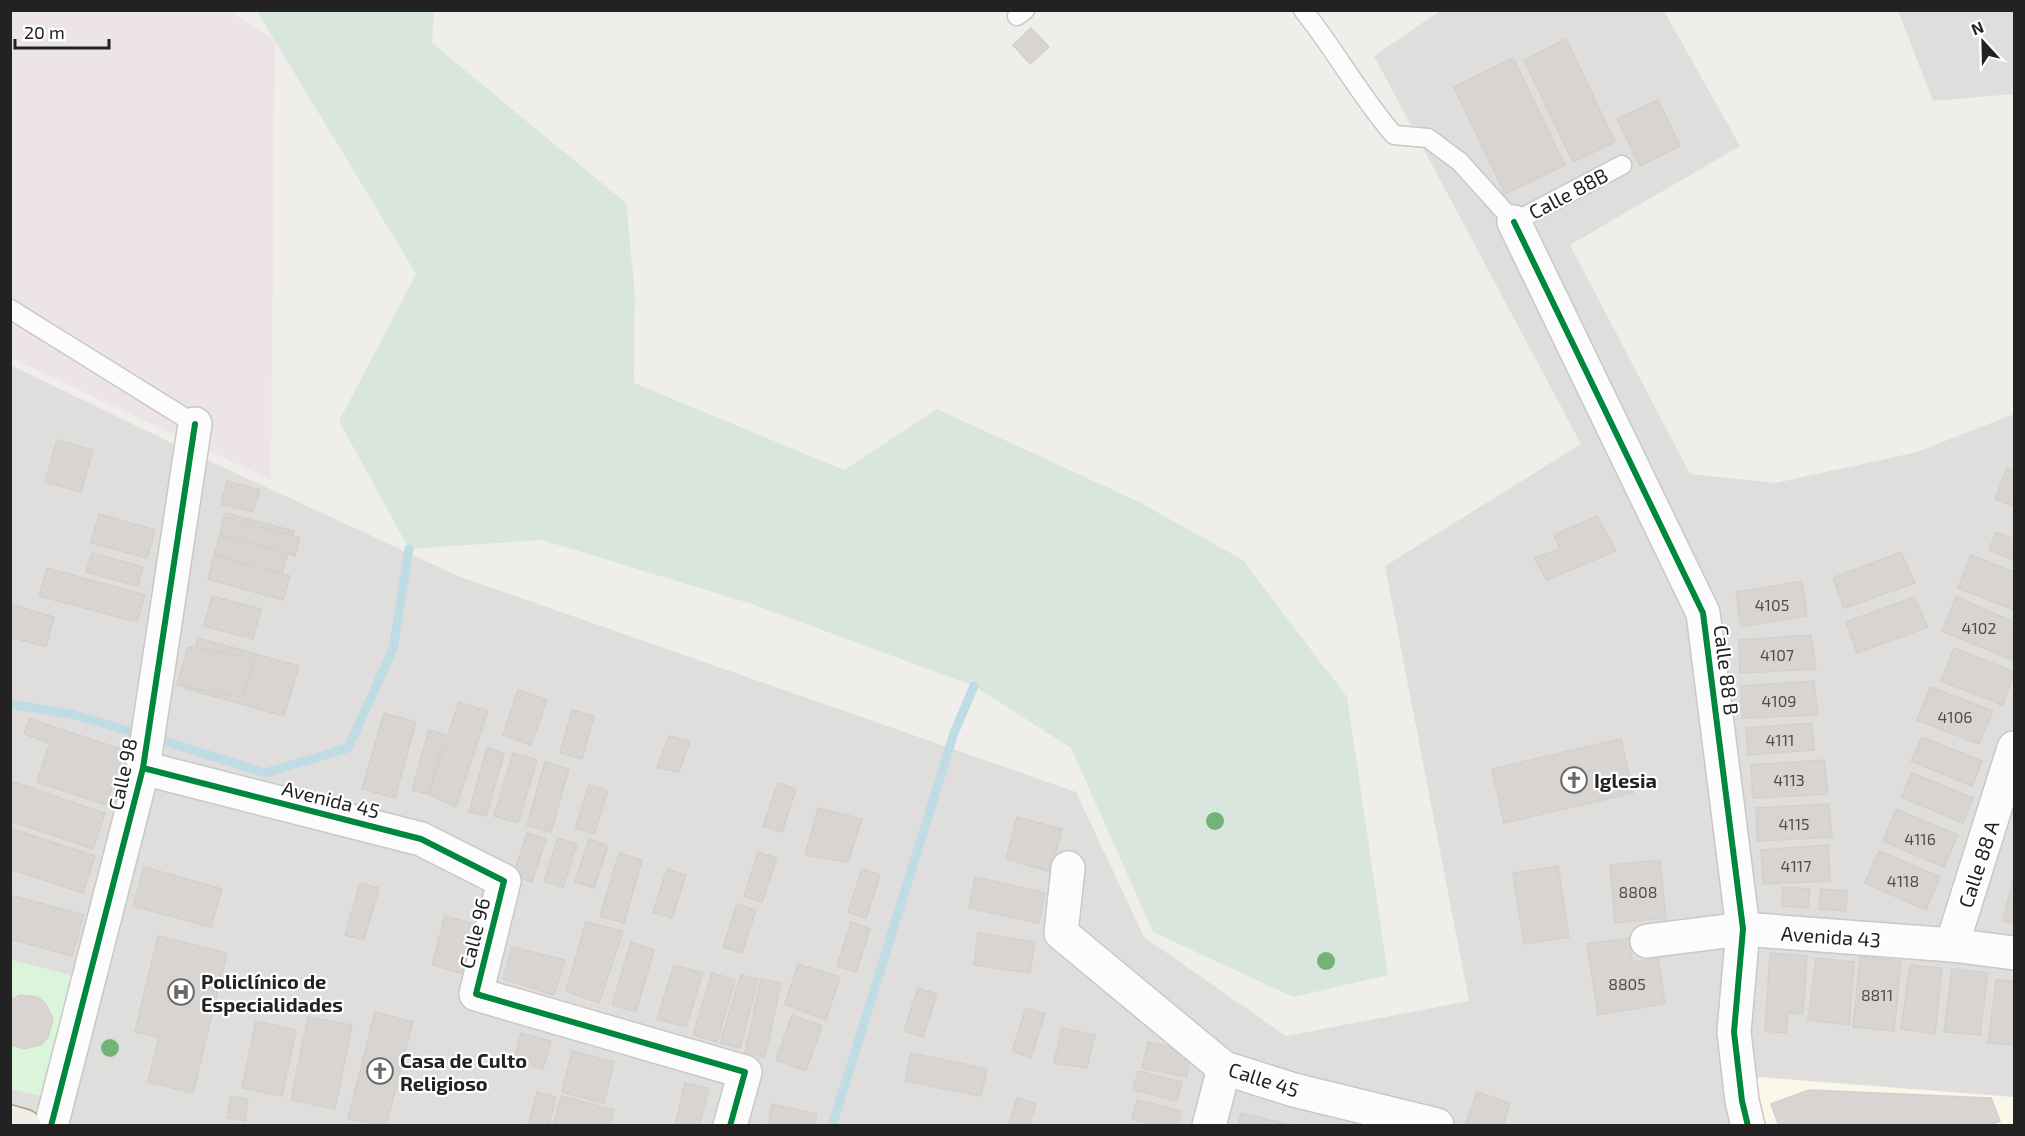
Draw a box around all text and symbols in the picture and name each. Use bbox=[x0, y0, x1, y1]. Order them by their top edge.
scale bar bbox=[15, 12, 110, 50]
north arrow bbox=[1953, 12, 2013, 72]
text: N bbox=[1968, 17, 1986, 39]
text: 20 m bbox=[24, 21, 65, 43]
street label: Calle 88B bbox=[1524, 162, 1612, 224]
house number: 4105 bbox=[1755, 595, 1789, 614]
house number: 4102 bbox=[1962, 618, 1996, 637]
street label: Calle 88 B bbox=[1710, 624, 1744, 716]
house number: 4107 bbox=[1760, 645, 1794, 664]
house number: 4109 bbox=[1761, 691, 1797, 710]
house number: 4106 bbox=[1937, 707, 1973, 726]
house number: 4111 bbox=[1766, 730, 1794, 749]
street label: Calle 98 bbox=[103, 736, 141, 812]
church icon: Iglesia bbox=[1559, 765, 1589, 795]
place label: Iglesia bbox=[1594, 768, 1657, 792]
house number: 4113 bbox=[1773, 770, 1805, 789]
street label: Avenida 45 bbox=[280, 775, 382, 823]
house number: 4115 bbox=[1778, 814, 1810, 833]
street label: Calle 88 A bbox=[1953, 817, 2004, 911]
house number: 4116 bbox=[1904, 829, 1936, 848]
house number: 4117 bbox=[1781, 856, 1811, 875]
house number: 4118 bbox=[1887, 871, 1919, 890]
house number: 8808 bbox=[1619, 882, 1657, 901]
street label: Calle 96 bbox=[454, 895, 494, 971]
street label: Avenida 43 bbox=[1780, 921, 1882, 951]
place label: Policlínico de Especialidades bbox=[201, 969, 343, 1016]
house number: 8805 bbox=[1608, 974, 1646, 993]
hospital icon: Policlínico de Especialidades bbox=[166, 977, 196, 1007]
house number: 8811 bbox=[1861, 985, 1893, 1004]
place label: Casa de Culto Religioso bbox=[400, 1048, 527, 1095]
church icon: Casa de Culto Religioso bbox=[365, 1056, 395, 1086]
street label: Calle 45 bbox=[1226, 1056, 1302, 1102]

